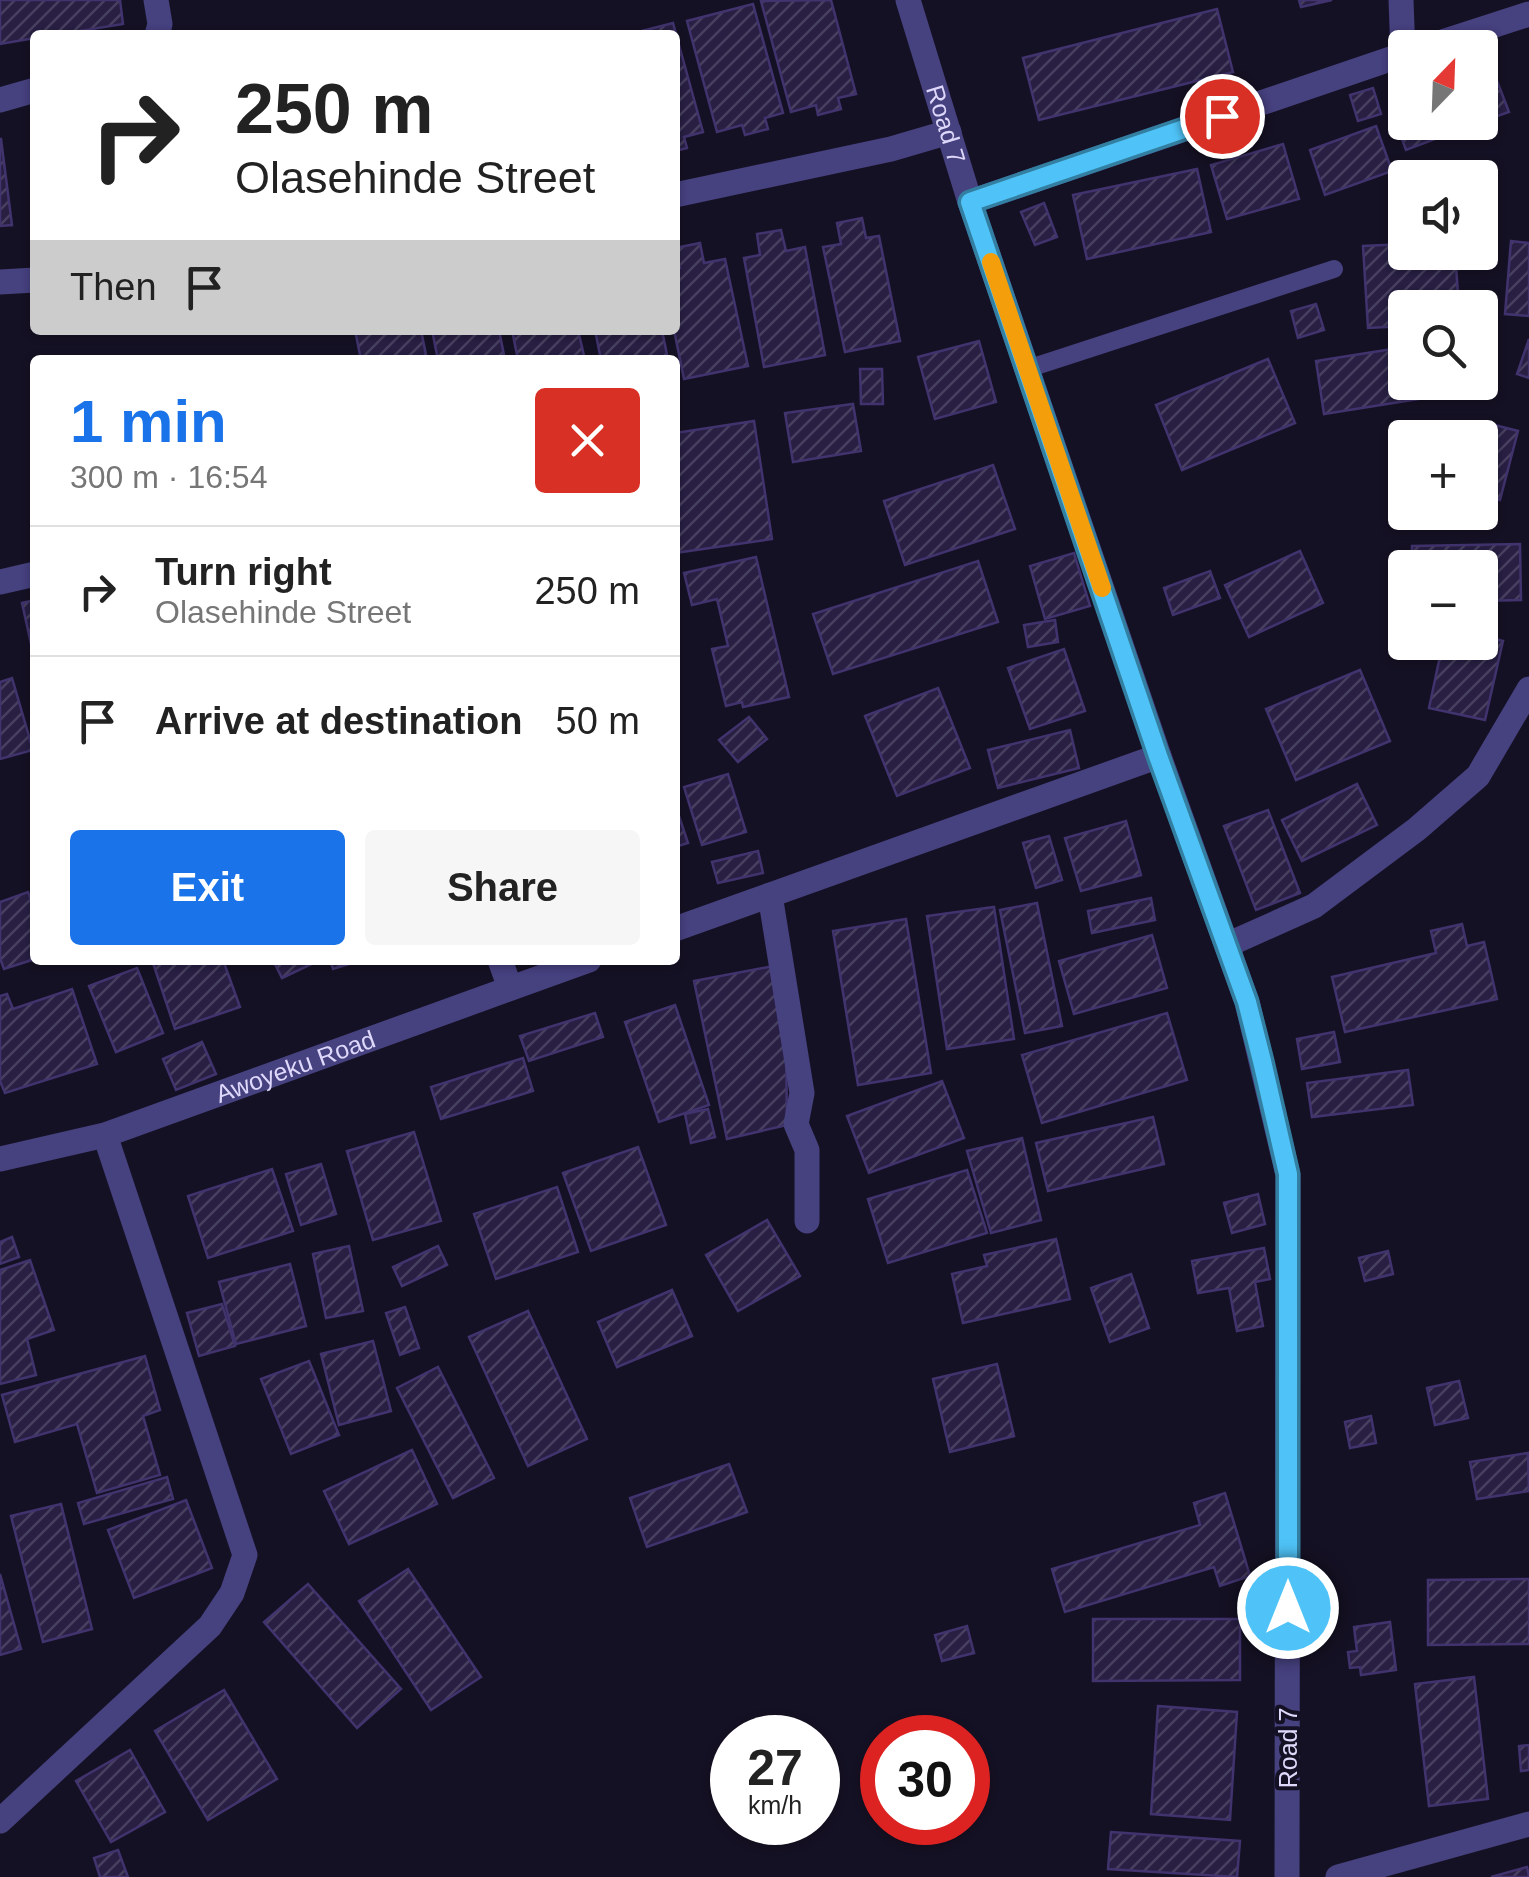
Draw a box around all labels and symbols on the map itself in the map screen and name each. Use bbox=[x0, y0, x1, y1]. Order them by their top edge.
north arrow bbox=[1388, 30, 1498, 140]
pin bbox=[1180, 74, 1265, 159]
street label: Road 7 bbox=[921, 82, 971, 167]
street label: Awoyeku Road bbox=[212, 1025, 379, 1108]
position arrow bbox=[1236, 1556, 1340, 1660]
street label: Road 7 bbox=[1274, 1708, 1302, 1788]
speed limit sign: 30 bbox=[860, 1715, 990, 1845]

